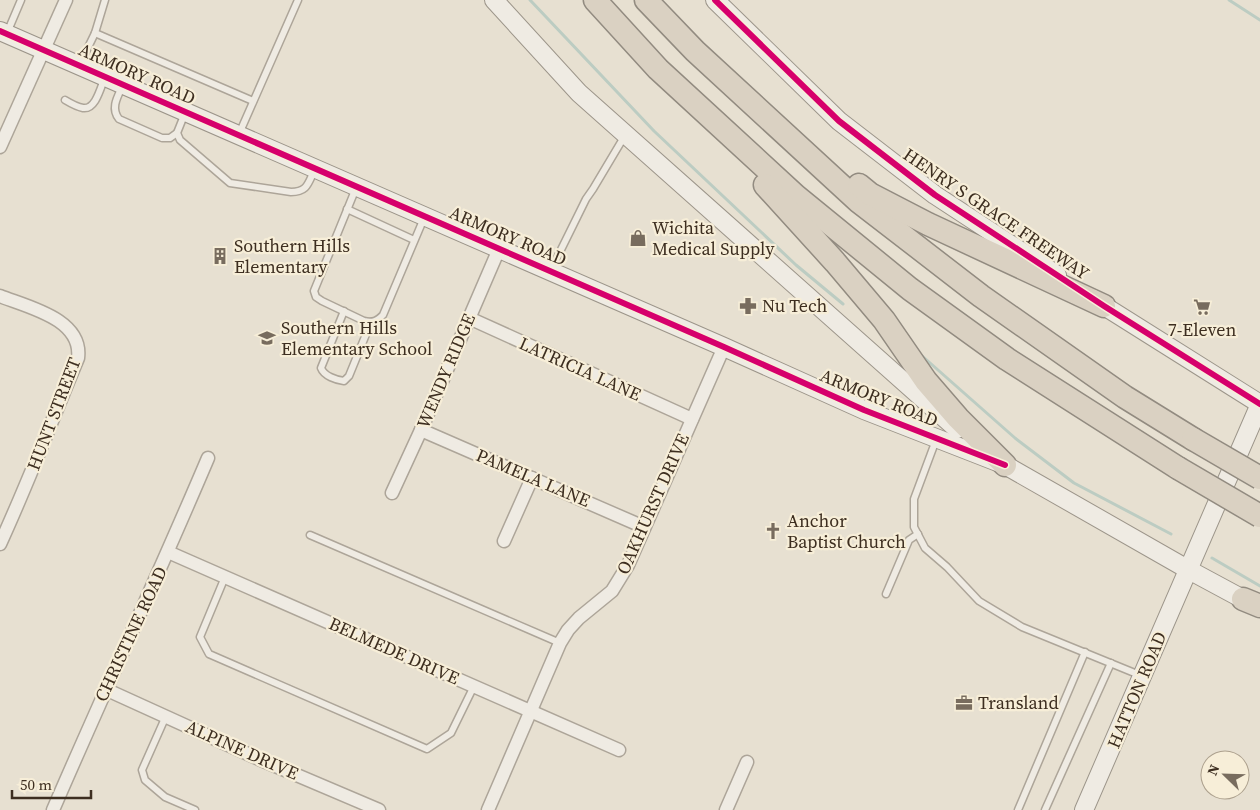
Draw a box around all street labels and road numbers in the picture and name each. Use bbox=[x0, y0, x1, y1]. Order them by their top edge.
street label: ARMORY ROAD bbox=[75, 37, 200, 110]
street label: HENRY S GRACE FREEWAY bbox=[898, 142, 1095, 286]
street label: ARMORY ROAD bbox=[446, 200, 571, 272]
street label: WENDY RIDGE bbox=[410, 309, 481, 432]
street label: LATRICIA LANE bbox=[515, 330, 645, 407]
street label: HUNT STREET bbox=[20, 354, 87, 474]
street label: ARMORY ROAD bbox=[816, 362, 942, 433]
street label: OAKHURST DRIVE bbox=[610, 429, 695, 578]
street label: PAMELA LANE bbox=[472, 442, 594, 513]
street label: CHRISTINE ROAD bbox=[88, 562, 173, 705]
street label: BELMEDE DRIVE bbox=[325, 611, 463, 691]
street label: HATTON ROAD bbox=[1101, 628, 1172, 752]
street label: ALPINE DRIVE bbox=[182, 714, 303, 786]

